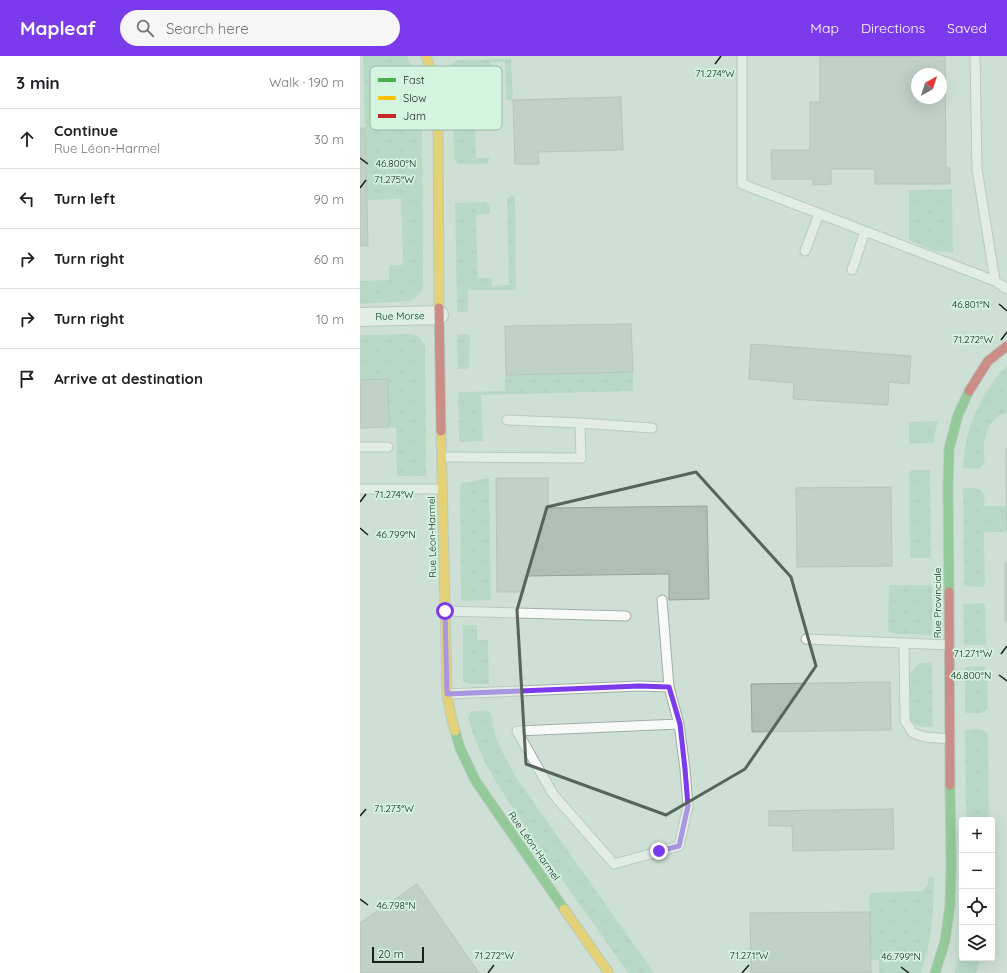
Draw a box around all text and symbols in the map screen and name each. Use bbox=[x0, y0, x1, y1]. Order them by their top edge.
search box bbox=[120, 10, 400, 46]
text: Mapleaf bbox=[20, 16, 96, 40]
icon: search bbox=[134, 17, 156, 39]
text: Search here bbox=[166, 19, 249, 38]
text: Map bbox=[810, 19, 839, 37]
text: Directions bbox=[861, 19, 925, 37]
text: Saved bbox=[947, 19, 987, 37]
legend bbox=[370, 66, 502, 130]
text: 71.274°W bbox=[695, 67, 735, 80]
north arrow bbox=[911, 68, 947, 104]
text: 3 min bbox=[16, 72, 60, 93]
text: Fast bbox=[403, 73, 425, 87]
text: Walk · 190 m bbox=[269, 74, 344, 90]
text: Slow bbox=[403, 91, 427, 105]
text: Jam bbox=[403, 109, 426, 123]
text: Continue bbox=[54, 121, 118, 140]
icon: ahead bbox=[16, 128, 38, 150]
text: 30 m bbox=[314, 131, 344, 147]
text: Rue Léon-Harmel bbox=[54, 140, 160, 156]
text: 46.800°N bbox=[376, 157, 416, 170]
text: 71.275°W bbox=[374, 173, 414, 186]
icon: left bbox=[16, 188, 38, 210]
text: Turn left bbox=[54, 189, 116, 208]
text: 90 m bbox=[314, 191, 344, 207]
icon: right bbox=[16, 248, 38, 270]
text: Turn right bbox=[54, 249, 125, 268]
text: 60 m bbox=[314, 251, 344, 267]
text: 46.801°N bbox=[952, 298, 990, 311]
icon: right bbox=[16, 308, 38, 330]
text: Turn right bbox=[54, 309, 125, 328]
street label: Rue Morse bbox=[375, 309, 425, 323]
text: 10 m bbox=[316, 311, 344, 327]
text: 71.272°W bbox=[953, 333, 993, 346]
icon: arrive bbox=[16, 368, 38, 390]
text: Arrive at destination bbox=[54, 369, 203, 388]
text: 71.274°W bbox=[374, 488, 414, 501]
street label: Rue Léon-Harmel bbox=[425, 496, 439, 578]
text: 46.799°N bbox=[376, 528, 416, 541]
street label: Rue Provinciale bbox=[931, 567, 944, 638]
route start bbox=[436, 602, 454, 620]
text: 71.271°W bbox=[954, 647, 993, 660]
text: 46.800°N bbox=[951, 669, 991, 682]
text: 71.273°W bbox=[374, 802, 414, 815]
street label: Rue Léon-Harmel bbox=[505, 809, 563, 883]
map controls bbox=[959, 817, 995, 961]
button: + bbox=[959, 817, 995, 853]
route end bbox=[650, 842, 668, 860]
button: − bbox=[959, 853, 995, 889]
button: locate bbox=[959, 889, 995, 925]
text: 46.798°N bbox=[376, 899, 416, 912]
button: layers bbox=[959, 925, 995, 961]
scale bar bbox=[372, 945, 424, 964]
text: 20 m bbox=[378, 947, 404, 961]
text: 71.272°W bbox=[474, 949, 514, 962]
text: 71.271°W bbox=[730, 949, 769, 962]
text: 46.799°N bbox=[881, 950, 921, 963]

